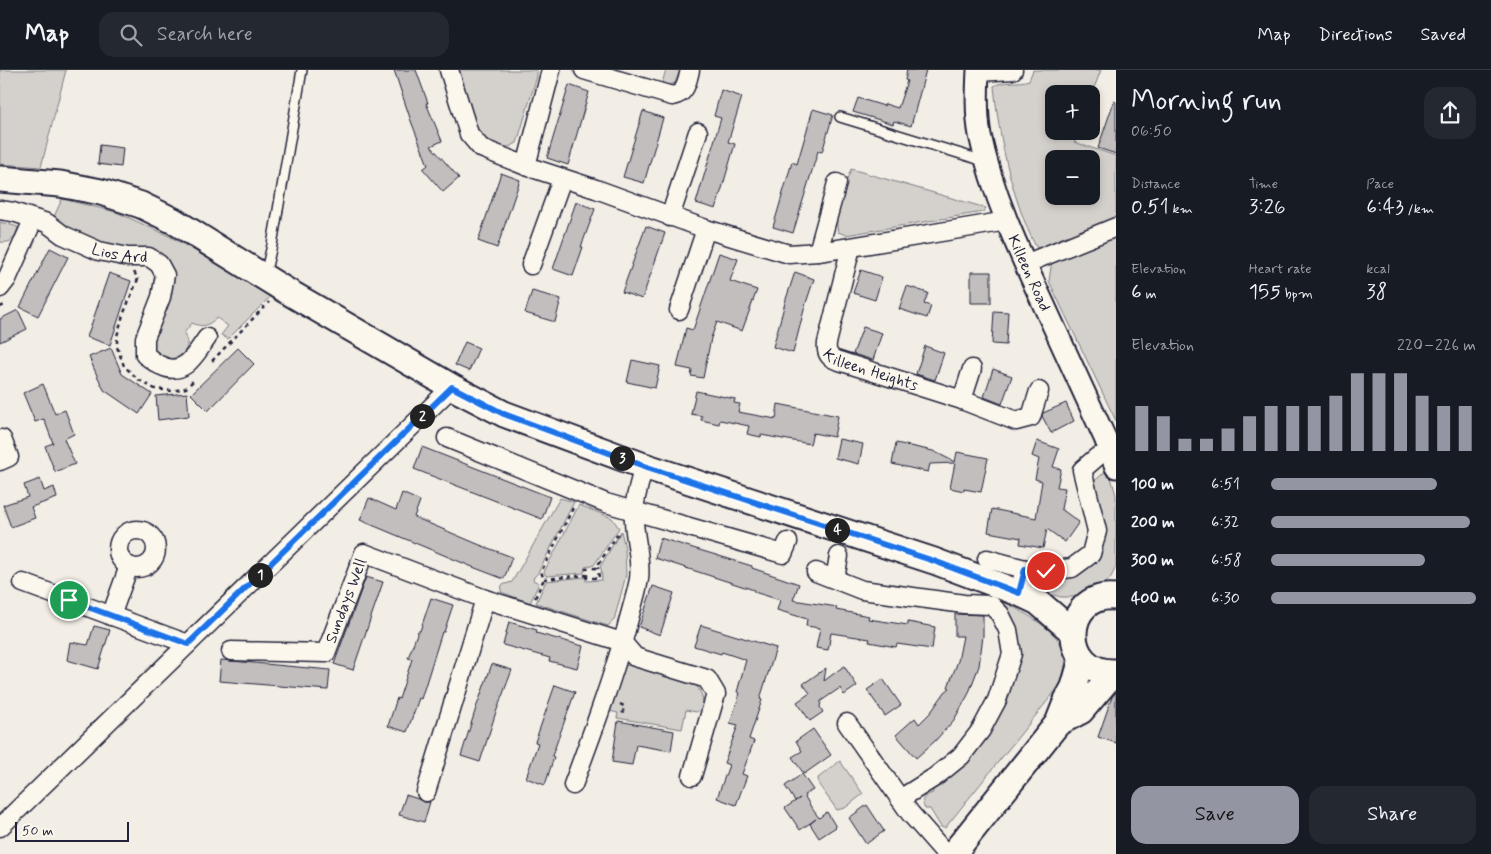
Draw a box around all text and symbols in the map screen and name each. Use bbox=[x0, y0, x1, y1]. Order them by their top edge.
search box bbox=[99, 12, 449, 57]
text: Map bbox=[25, 19, 69, 50]
icon: search bbox=[117, 21, 145, 49]
text: Search here bbox=[157, 22, 253, 47]
text: Map bbox=[1258, 23, 1291, 47]
text: Directions bbox=[1319, 23, 1393, 47]
text: Saved bbox=[1421, 23, 1466, 47]
text: Morning run bbox=[1131, 83, 1282, 120]
map controls bbox=[1045, 85, 1100, 205]
button: + bbox=[1045, 85, 1100, 140]
button: share bbox=[1424, 87, 1476, 139]
text: 06:50 bbox=[1131, 121, 1172, 142]
button: − bbox=[1045, 150, 1100, 205]
text: Distance bbox=[1131, 175, 1180, 193]
text: Time bbox=[1249, 175, 1278, 193]
text: Pace bbox=[1366, 175, 1394, 193]
text: 0.51 bbox=[1131, 193, 1169, 221]
text: 3:26 bbox=[1249, 193, 1286, 221]
text: 6:43 bbox=[1366, 193, 1404, 221]
text: km bbox=[1169, 200, 1193, 218]
text: /km bbox=[1404, 200, 1434, 218]
street label: Killeen Road bbox=[1003, 231, 1056, 315]
street label: Lios Ard bbox=[88, 238, 147, 268]
text: Elevation bbox=[1131, 260, 1186, 278]
text: Heart rate bbox=[1249, 260, 1312, 278]
text: kcal bbox=[1366, 260, 1390, 278]
text: 6 bbox=[1131, 278, 1142, 306]
text: 155 bbox=[1249, 278, 1281, 306]
text: 38 bbox=[1366, 278, 1387, 306]
text: m bbox=[1142, 285, 1157, 303]
text: bpm bbox=[1281, 285, 1313, 303]
text: Elevation bbox=[1131, 335, 1194, 356]
text: 220–226 m bbox=[1397, 335, 1476, 356]
street label: Killeen Heights bbox=[818, 345, 921, 396]
pin: 2 bbox=[410, 404, 434, 428]
text: 2 bbox=[419, 407, 426, 425]
pin: 3 bbox=[610, 446, 634, 470]
text: 3 bbox=[619, 449, 626, 467]
text: 100 m bbox=[1131, 474, 1174, 495]
text: 6:51 bbox=[1211, 474, 1240, 495]
text: 200 m bbox=[1131, 512, 1175, 533]
text: 6:32 bbox=[1211, 512, 1239, 533]
pin: 4 bbox=[824, 518, 850, 542]
text: 4 bbox=[833, 521, 842, 539]
pin bbox=[1025, 550, 1067, 592]
text: 300 m bbox=[1131, 550, 1174, 571]
text: 6:58 bbox=[1211, 550, 1242, 571]
street label: Sundays Well bbox=[320, 555, 372, 646]
icon: check bbox=[1032, 557, 1060, 585]
pin: 1 bbox=[248, 562, 272, 588]
text: 1 bbox=[257, 566, 264, 584]
pin bbox=[48, 579, 90, 621]
icon: arrive bbox=[55, 586, 83, 614]
text: 400 m bbox=[1131, 588, 1176, 609]
text: 6:30 bbox=[1211, 588, 1240, 609]
button: Save bbox=[1131, 786, 1299, 844]
button: Share bbox=[1309, 786, 1476, 844]
scale bar bbox=[15, 819, 129, 842]
text: 50 m bbox=[22, 822, 53, 840]

